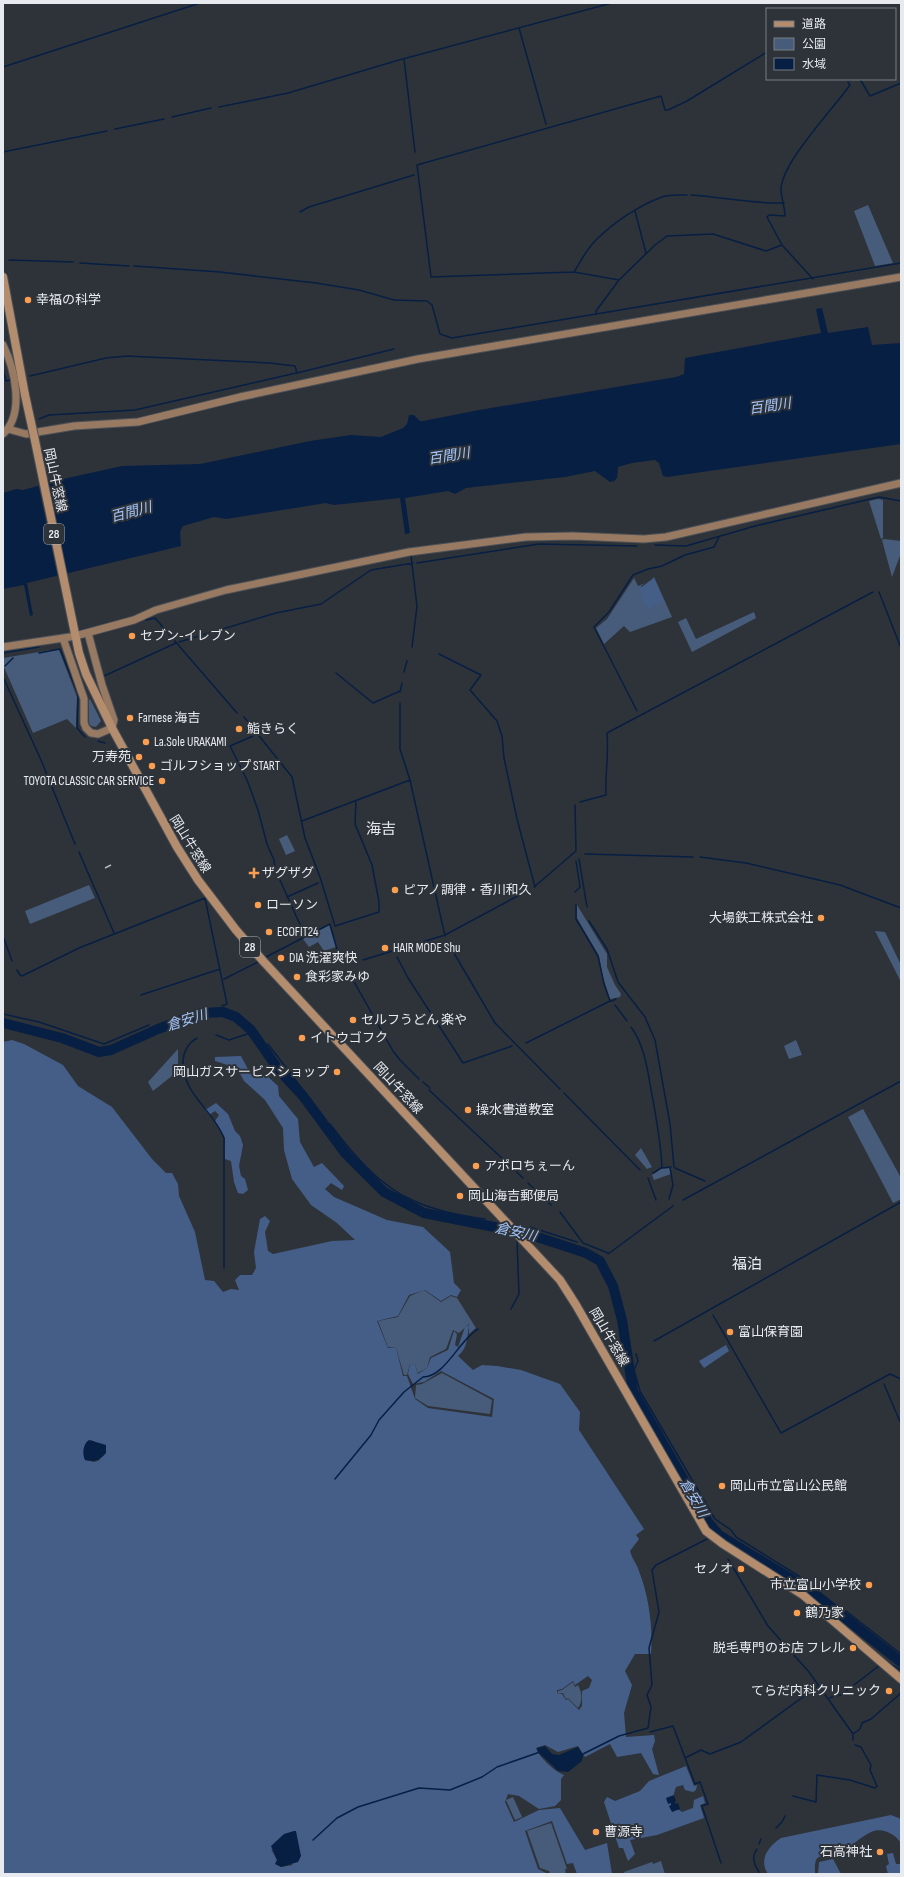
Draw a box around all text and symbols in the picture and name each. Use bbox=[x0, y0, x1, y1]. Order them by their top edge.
legend bbox=[766, 8, 896, 80]
text: 道路 bbox=[802, 17, 826, 32]
text: 公園 bbox=[802, 37, 826, 52]
text: 水域 bbox=[802, 57, 826, 72]
place label: 幸福の科学 bbox=[36, 292, 101, 308]
marker: 幸福の科学 bbox=[23, 295, 33, 305]
water label: 百間川 bbox=[748, 394, 794, 417]
water label: 百間川 bbox=[427, 444, 473, 468]
street label: 岡山牛窓線 bbox=[40, 447, 70, 513]
water label: 百間川 bbox=[109, 498, 155, 526]
road number: 28 bbox=[44, 524, 64, 544]
place label: セブン-イレブン bbox=[140, 628, 236, 644]
marker: セブン-イレブン bbox=[127, 631, 137, 641]
place label: Farnese 海吉 bbox=[138, 710, 200, 726]
marker: Farnese 海吉 bbox=[125, 713, 135, 723]
place label: 鮨きらく bbox=[247, 721, 299, 737]
marker: 鮨きらく bbox=[234, 724, 244, 734]
place label: La.Sole URAKAMI bbox=[154, 734, 227, 750]
marker: La.Sole URAKAMI bbox=[141, 737, 151, 747]
place label: 万寿苑 bbox=[92, 749, 131, 765]
marker: 万寿苑 bbox=[134, 752, 144, 762]
place label: ゴルフショップ START bbox=[160, 758, 280, 774]
marker: ゴルフショップ START bbox=[147, 761, 157, 771]
place label: TOYOTA CLASSIC CAR SERVICE bbox=[23, 773, 154, 789]
marker: TOYOTA CLASSIC CAR SERVICE bbox=[157, 776, 167, 786]
street label: 岡山牛窓線 bbox=[166, 812, 214, 876]
district label: 海吉 bbox=[366, 820, 396, 839]
place label: ザグザグ bbox=[262, 865, 314, 881]
marker: ザグザグ bbox=[249, 868, 259, 878]
place label: ピアノ調律・香川和久 bbox=[403, 882, 532, 898]
marker: ピアノ調律・香川和久 bbox=[390, 885, 400, 895]
place label: ローソン bbox=[266, 897, 318, 913]
marker: ローソン bbox=[253, 900, 263, 910]
place label: 大場鉄工株式会社 bbox=[709, 910, 813, 926]
marker: 大場鉄工株式会社 bbox=[816, 913, 826, 923]
place label: ECOFIT24 bbox=[277, 924, 319, 940]
marker: ECOFIT24 bbox=[264, 927, 274, 937]
road number: 28 bbox=[240, 937, 260, 957]
place label: HAIR MODE Shu bbox=[393, 940, 460, 956]
marker: HAIR MODE Shu bbox=[380, 943, 390, 953]
place label: DIA 洗濯爽快 bbox=[289, 950, 358, 966]
marker: DIA 洗濯爽快 bbox=[276, 953, 286, 963]
place label: 食彩家みゆ bbox=[305, 969, 370, 985]
marker: 食彩家みゆ bbox=[292, 972, 302, 982]
water label: 倉安川 bbox=[164, 1005, 211, 1034]
place label: セルフうどん 楽や bbox=[361, 1012, 467, 1028]
marker: セルフうどん 楽や bbox=[348, 1015, 358, 1025]
place label: イトウゴフク bbox=[310, 1030, 388, 1046]
marker: イトウゴフク bbox=[297, 1033, 307, 1043]
street label: 岡山牛窓線 bbox=[370, 1059, 426, 1117]
place label: 岡山ガスサービスショップ bbox=[173, 1064, 329, 1080]
marker: 岡山ガスサービスショップ bbox=[332, 1067, 342, 1077]
place label: 操水書道教室 bbox=[476, 1102, 554, 1118]
marker: 操水書道教室 bbox=[463, 1105, 473, 1115]
place label: アポロちぇーん bbox=[484, 1158, 575, 1174]
marker: アポロちぇーん bbox=[471, 1161, 481, 1171]
place label: 岡山海吉郵便局 bbox=[468, 1188, 559, 1204]
marker: 岡山海吉郵便局 bbox=[455, 1191, 465, 1201]
water label: 倉安川 bbox=[494, 1219, 540, 1245]
district label: 福泊 bbox=[732, 1255, 762, 1274]
street label: 岡山牛窓線 bbox=[586, 1305, 632, 1369]
place label: 富山保育園 bbox=[738, 1324, 803, 1340]
marker: 富山保育園 bbox=[725, 1327, 735, 1337]
water label: 倉安川 bbox=[676, 1476, 713, 1522]
place label: 岡山市立富山公民館 bbox=[730, 1478, 847, 1494]
marker: 岡山市立富山公民館 bbox=[717, 1481, 727, 1491]
place label: セノオ bbox=[694, 1561, 733, 1577]
marker: セノオ bbox=[736, 1564, 746, 1574]
place label: 市立富山小学校 bbox=[770, 1577, 861, 1593]
marker: 市立富山小学校 bbox=[864, 1580, 874, 1590]
place label: 鶴乃家 bbox=[805, 1605, 844, 1621]
marker: 鶴乃家 bbox=[792, 1608, 802, 1618]
place label: 脱毛専門のお店 フレル bbox=[713, 1640, 845, 1656]
marker: 脱毛専門のお店 フレル bbox=[848, 1643, 858, 1653]
place label: てらだ内科クリニック bbox=[751, 1683, 881, 1699]
marker: てらだ内科クリニック bbox=[884, 1686, 894, 1696]
place label: 曹源寺 bbox=[604, 1824, 643, 1840]
marker: 曹源寺 bbox=[591, 1827, 601, 1837]
place label: 石高神社 bbox=[820, 1844, 872, 1860]
marker: 石高神社 bbox=[875, 1847, 885, 1857]

